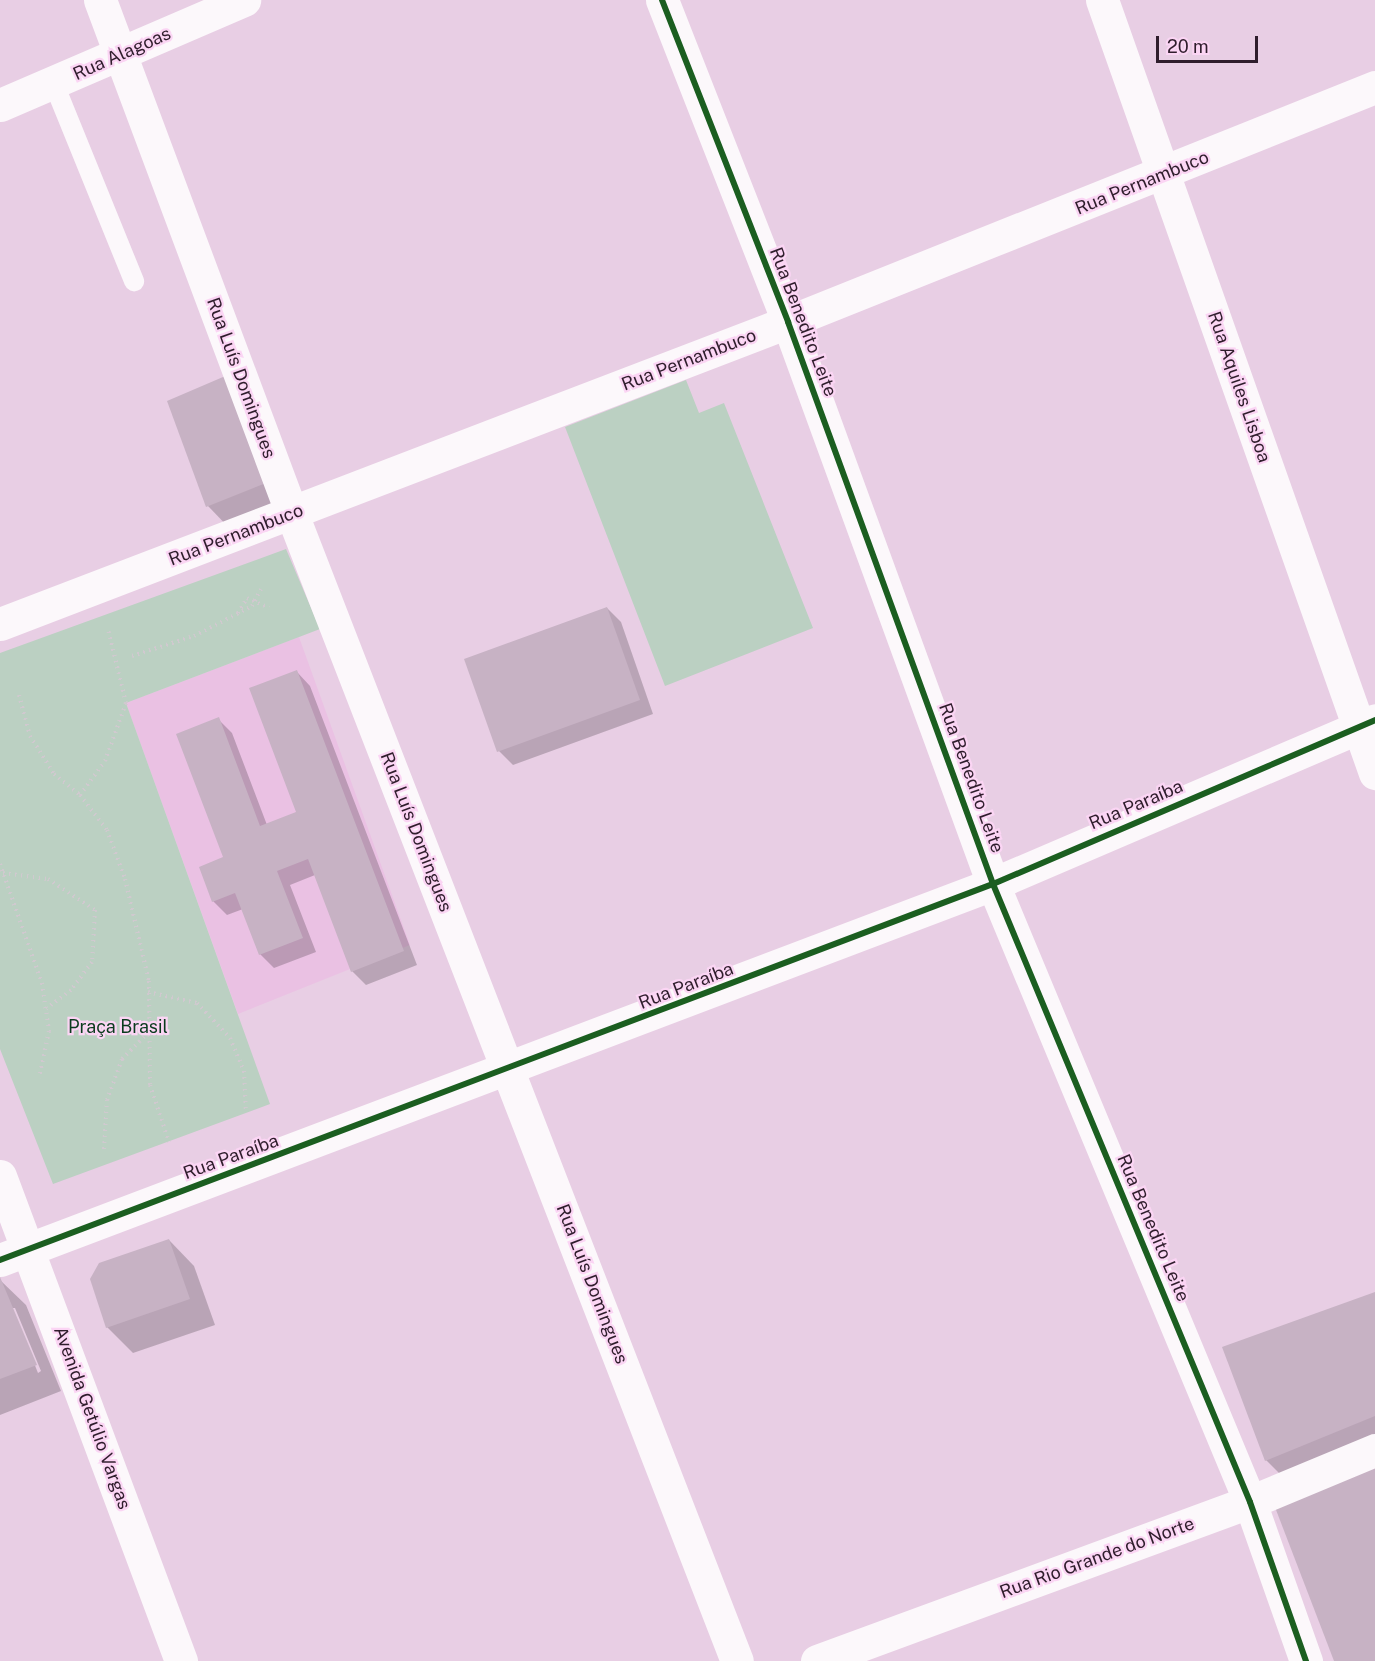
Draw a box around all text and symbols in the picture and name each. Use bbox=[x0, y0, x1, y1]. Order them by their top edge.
street label: Rua Alagoas bbox=[70, 23, 174, 85]
scale bar bbox=[1159, 24, 1261, 62]
text: 20 m bbox=[1167, 36, 1209, 57]
street label: Rua Pernambuco bbox=[1072, 146, 1212, 220]
street label: Rua Benedito Leite bbox=[765, 244, 841, 400]
street label: Rua Luís Domingues bbox=[202, 295, 280, 461]
street label: Rua Aquiles Lisboa bbox=[1203, 309, 1275, 465]
street label: Rua Pernambuco bbox=[619, 324, 759, 396]
street label: Rua Pernambuco bbox=[166, 499, 306, 571]
street label: Rua Benedito Leite bbox=[934, 700, 1008, 856]
street label: Rua Luís Domingues bbox=[376, 749, 456, 915]
street label: Rua Paraíba bbox=[1086, 776, 1186, 834]
street label: Rua Paraíba bbox=[636, 958, 736, 1014]
park label: Praça Brasil bbox=[68, 1016, 168, 1038]
street label: Rua Paraíba bbox=[180, 1130, 282, 1184]
street label: Rua Benedito Leite bbox=[1112, 1151, 1194, 1305]
street label: Rua Luís Domingues bbox=[552, 1201, 632, 1367]
street label: Avenida Getúlio Vargas bbox=[49, 1323, 135, 1513]
street label: Rua Rio Grande do Norte bbox=[996, 1513, 1198, 1603]

